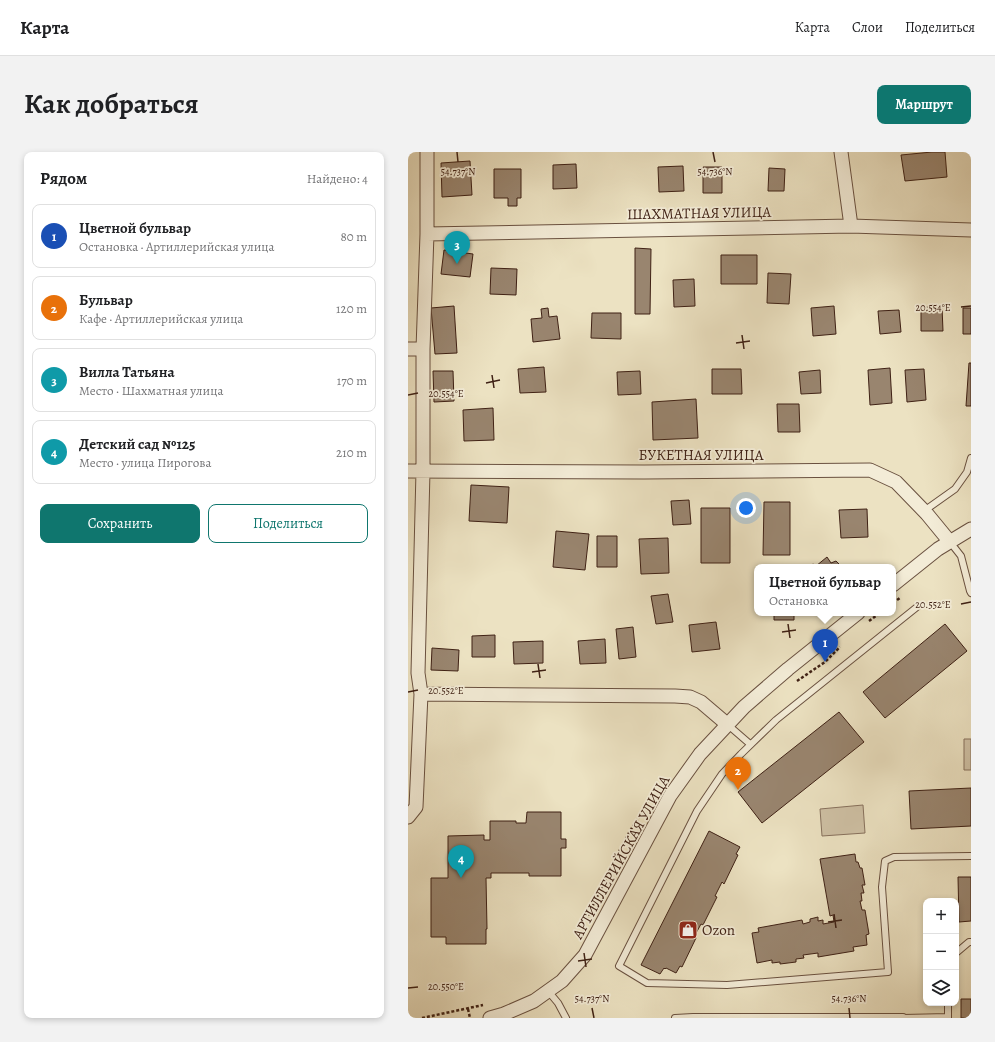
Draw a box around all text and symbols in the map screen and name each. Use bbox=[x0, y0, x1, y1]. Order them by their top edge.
text: Карта bbox=[20, 15, 69, 41]
text: Карта bbox=[795, 18, 830, 37]
text: Слои bbox=[852, 18, 883, 37]
text: Поделиться bbox=[905, 18, 975, 37]
text: Как добраться bbox=[24, 85, 199, 123]
button: Маршрут bbox=[877, 85, 971, 124]
text: 54.737°N bbox=[441, 165, 475, 178]
text: 54.736°N bbox=[697, 165, 733, 178]
text: Рядом bbox=[40, 167, 87, 190]
text: Найдено: 4 bbox=[307, 170, 368, 187]
street label: ШАХМАТНАЯ УЛИЦА bbox=[627, 202, 771, 224]
text: Цветной бульвар bbox=[79, 218, 191, 238]
text: 1 bbox=[52, 228, 56, 245]
text: 80 m bbox=[340, 228, 367, 245]
pin: 3 bbox=[444, 231, 470, 264]
text: Остановка · Артиллерийская улица bbox=[79, 238, 275, 255]
text: Бульвар bbox=[79, 290, 133, 310]
text: 2 bbox=[51, 300, 57, 317]
text: 120 m bbox=[336, 300, 367, 317]
text: 20.554°E bbox=[915, 301, 951, 314]
text: Кафе · Артиллерийская улица bbox=[79, 310, 243, 327]
text: Вилла Татьяна bbox=[79, 362, 175, 382]
text: 3 bbox=[51, 372, 57, 389]
text: 170 m bbox=[337, 372, 367, 389]
text: Место · Шахматная улица bbox=[79, 382, 223, 399]
text: 20.554°E bbox=[428, 387, 464, 400]
text: Детский сад №125 bbox=[79, 434, 196, 454]
text: 4 bbox=[51, 444, 57, 461]
text: 210 m bbox=[336, 444, 367, 461]
street label: БУКЕТНАЯ УЛИЦА bbox=[639, 445, 764, 465]
text: Место · улица Пирогова bbox=[79, 454, 211, 471]
your location bbox=[736, 498, 756, 518]
button: Сохранить bbox=[40, 504, 200, 543]
button: Поделиться bbox=[208, 504, 368, 543]
popup bbox=[754, 564, 896, 616]
text: Цветной бульвар bbox=[769, 572, 881, 592]
text: Остановка bbox=[769, 592, 828, 609]
text: 20.552°E bbox=[915, 598, 951, 611]
pin: 1 bbox=[812, 629, 838, 662]
text: 20.552°E bbox=[428, 684, 464, 697]
pin: 2 bbox=[725, 757, 751, 790]
street label: АРТИЛЛЕРИЙСКАЯ УЛИЦА bbox=[567, 771, 674, 943]
pin: 4 bbox=[448, 845, 474, 878]
map controls bbox=[923, 898, 959, 1006]
button: + bbox=[923, 898, 959, 934]
shop icon: Ozon bbox=[677, 919, 699, 941]
place label: Ozon bbox=[702, 920, 735, 940]
button: − bbox=[923, 934, 959, 970]
button: layers bbox=[923, 970, 959, 1006]
text: 20.550°E bbox=[428, 980, 464, 993]
text: 54.737°N bbox=[575, 992, 609, 1005]
text: 54.736°N bbox=[831, 992, 867, 1005]

